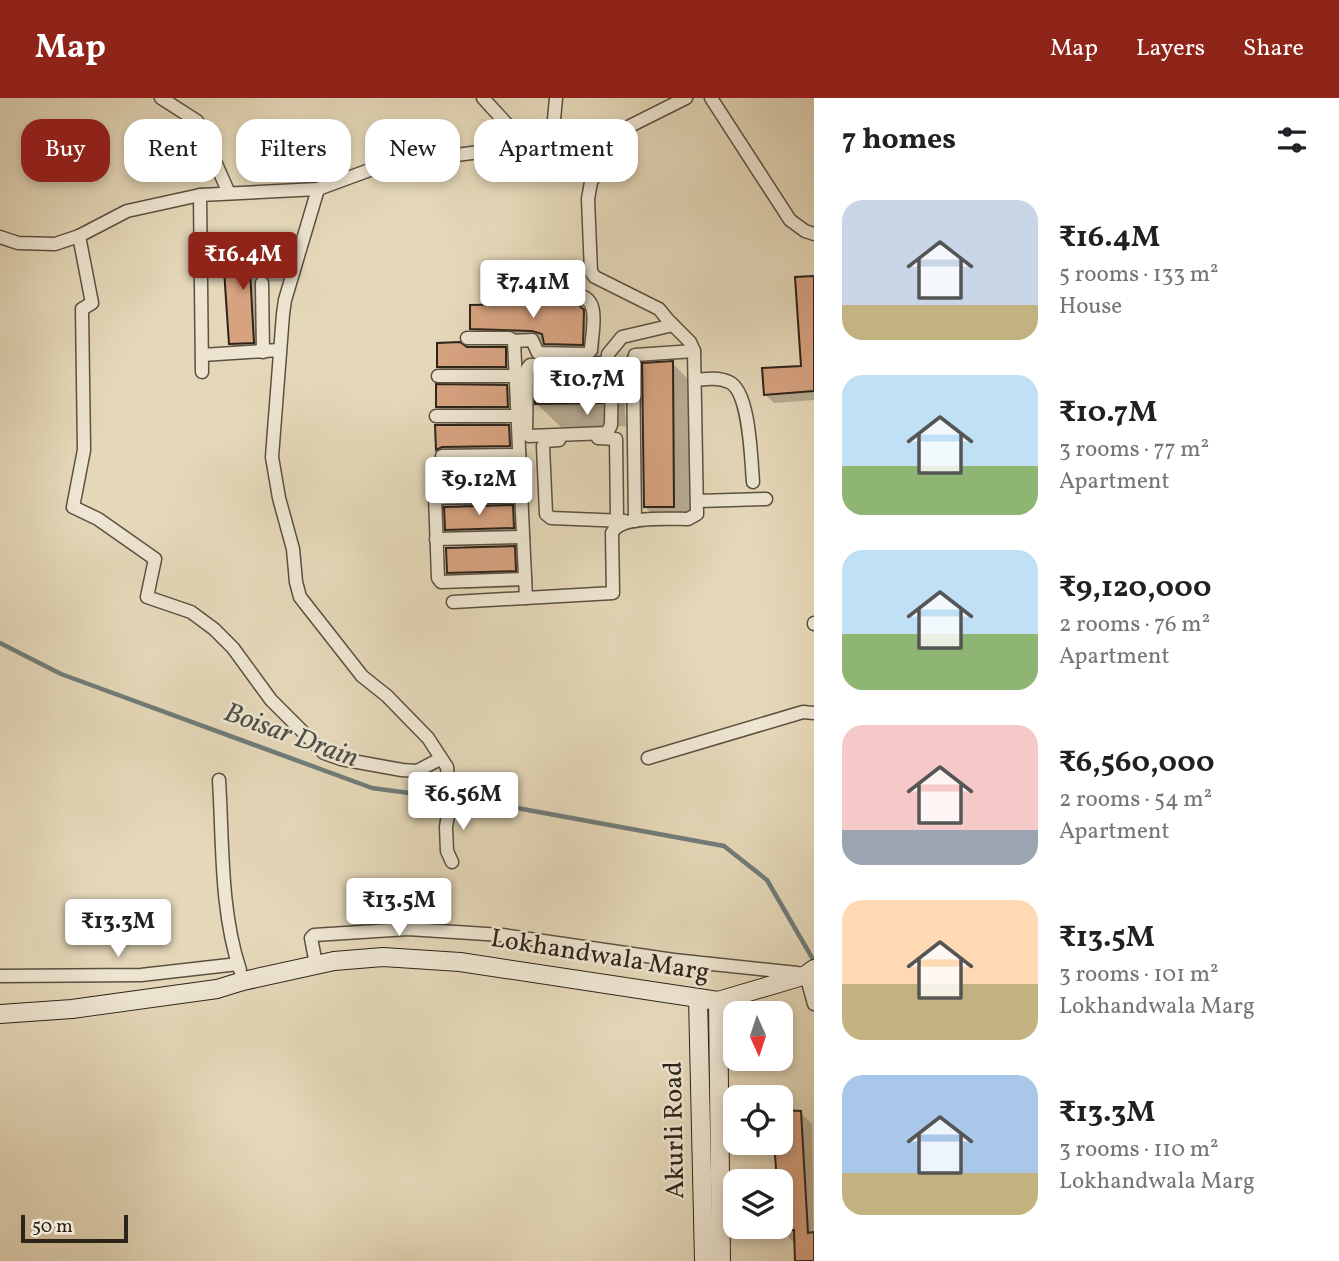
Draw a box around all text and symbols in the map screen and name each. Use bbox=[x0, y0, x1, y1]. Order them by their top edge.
text: Map bbox=[35, 26, 106, 72]
text: Map bbox=[1050, 32, 1098, 66]
text: Layers bbox=[1136, 32, 1205, 66]
text: Share bbox=[1243, 32, 1304, 66]
chip: Buy bbox=[21, 119, 110, 182]
chip: Rent bbox=[124, 119, 222, 182]
chip: Filters bbox=[236, 119, 351, 182]
chip: New bbox=[365, 119, 460, 182]
chip: Apartment bbox=[474, 119, 638, 182]
text: 7 homes bbox=[842, 119, 956, 161]
icon: filters bbox=[1273, 121, 1311, 159]
text: ₹16.4M bbox=[1059, 217, 1160, 259]
icon: home bbox=[898, 228, 982, 312]
pin: ₹16.4M bbox=[186, 232, 300, 292]
text: ₹16.4M bbox=[204, 239, 282, 271]
text: 5 rooms · 133 m² bbox=[1059, 259, 1219, 291]
pin: ₹7.41M bbox=[476, 260, 590, 320]
text: ₹7.41M bbox=[496, 267, 570, 299]
text: House bbox=[1059, 291, 1122, 323]
pin: ₹10.7M bbox=[530, 358, 644, 417]
text: ₹10.7M bbox=[549, 364, 625, 396]
text: ₹10.7M bbox=[1059, 392, 1157, 434]
icon: home bbox=[898, 403, 982, 487]
text: 3 rooms · 77 m² bbox=[1059, 434, 1209, 466]
pin: ₹9.12M bbox=[422, 458, 536, 517]
text: ₹9.12M bbox=[441, 464, 517, 496]
text: Apartment bbox=[1059, 466, 1170, 498]
text: ₹9,120,000 bbox=[1059, 567, 1212, 609]
icon: home bbox=[898, 578, 982, 662]
text: 2 rooms · 76 m² bbox=[1059, 609, 1210, 641]
text: Apartment bbox=[1059, 641, 1170, 673]
water label: Boisar Drain bbox=[218, 694, 364, 778]
text: ₹6,560,000 bbox=[1059, 742, 1215, 784]
icon: home bbox=[898, 753, 982, 837]
pin: ₹6.56M bbox=[406, 772, 520, 832]
text: ₹6.56M bbox=[424, 779, 502, 811]
text: 2 rooms · 54 m² bbox=[1059, 784, 1212, 816]
text: Apartment bbox=[1059, 816, 1170, 848]
pin: ₹13.5M bbox=[342, 878, 456, 938]
text: ₹13.5M bbox=[362, 885, 436, 917]
pin: ₹13.3M bbox=[61, 900, 175, 959]
text: ₹13.3M bbox=[81, 906, 155, 938]
text: ₹13.5M bbox=[1059, 917, 1155, 959]
street label: Lokhandwala Marg bbox=[488, 921, 712, 991]
icon: home bbox=[898, 928, 982, 1012]
text: 3 rooms · 101 m² bbox=[1059, 959, 1219, 991]
text: Lokhandwala Marg bbox=[1059, 991, 1255, 1023]
north arrow bbox=[723, 1001, 793, 1071]
map controls bbox=[723, 1001, 793, 1239]
street label: Akurli Road bbox=[656, 1061, 694, 1199]
button: locate bbox=[723, 1085, 793, 1155]
text: ₹13.3M bbox=[1059, 1092, 1155, 1134]
icon: home bbox=[898, 1103, 982, 1187]
text: 3 rooms · 110 m² bbox=[1059, 1134, 1219, 1166]
text: Lokhandwala Marg bbox=[1059, 1166, 1255, 1198]
button: layers bbox=[723, 1169, 793, 1239]
scale bar bbox=[21, 1212, 128, 1244]
text: 50 m bbox=[32, 1214, 73, 1240]

